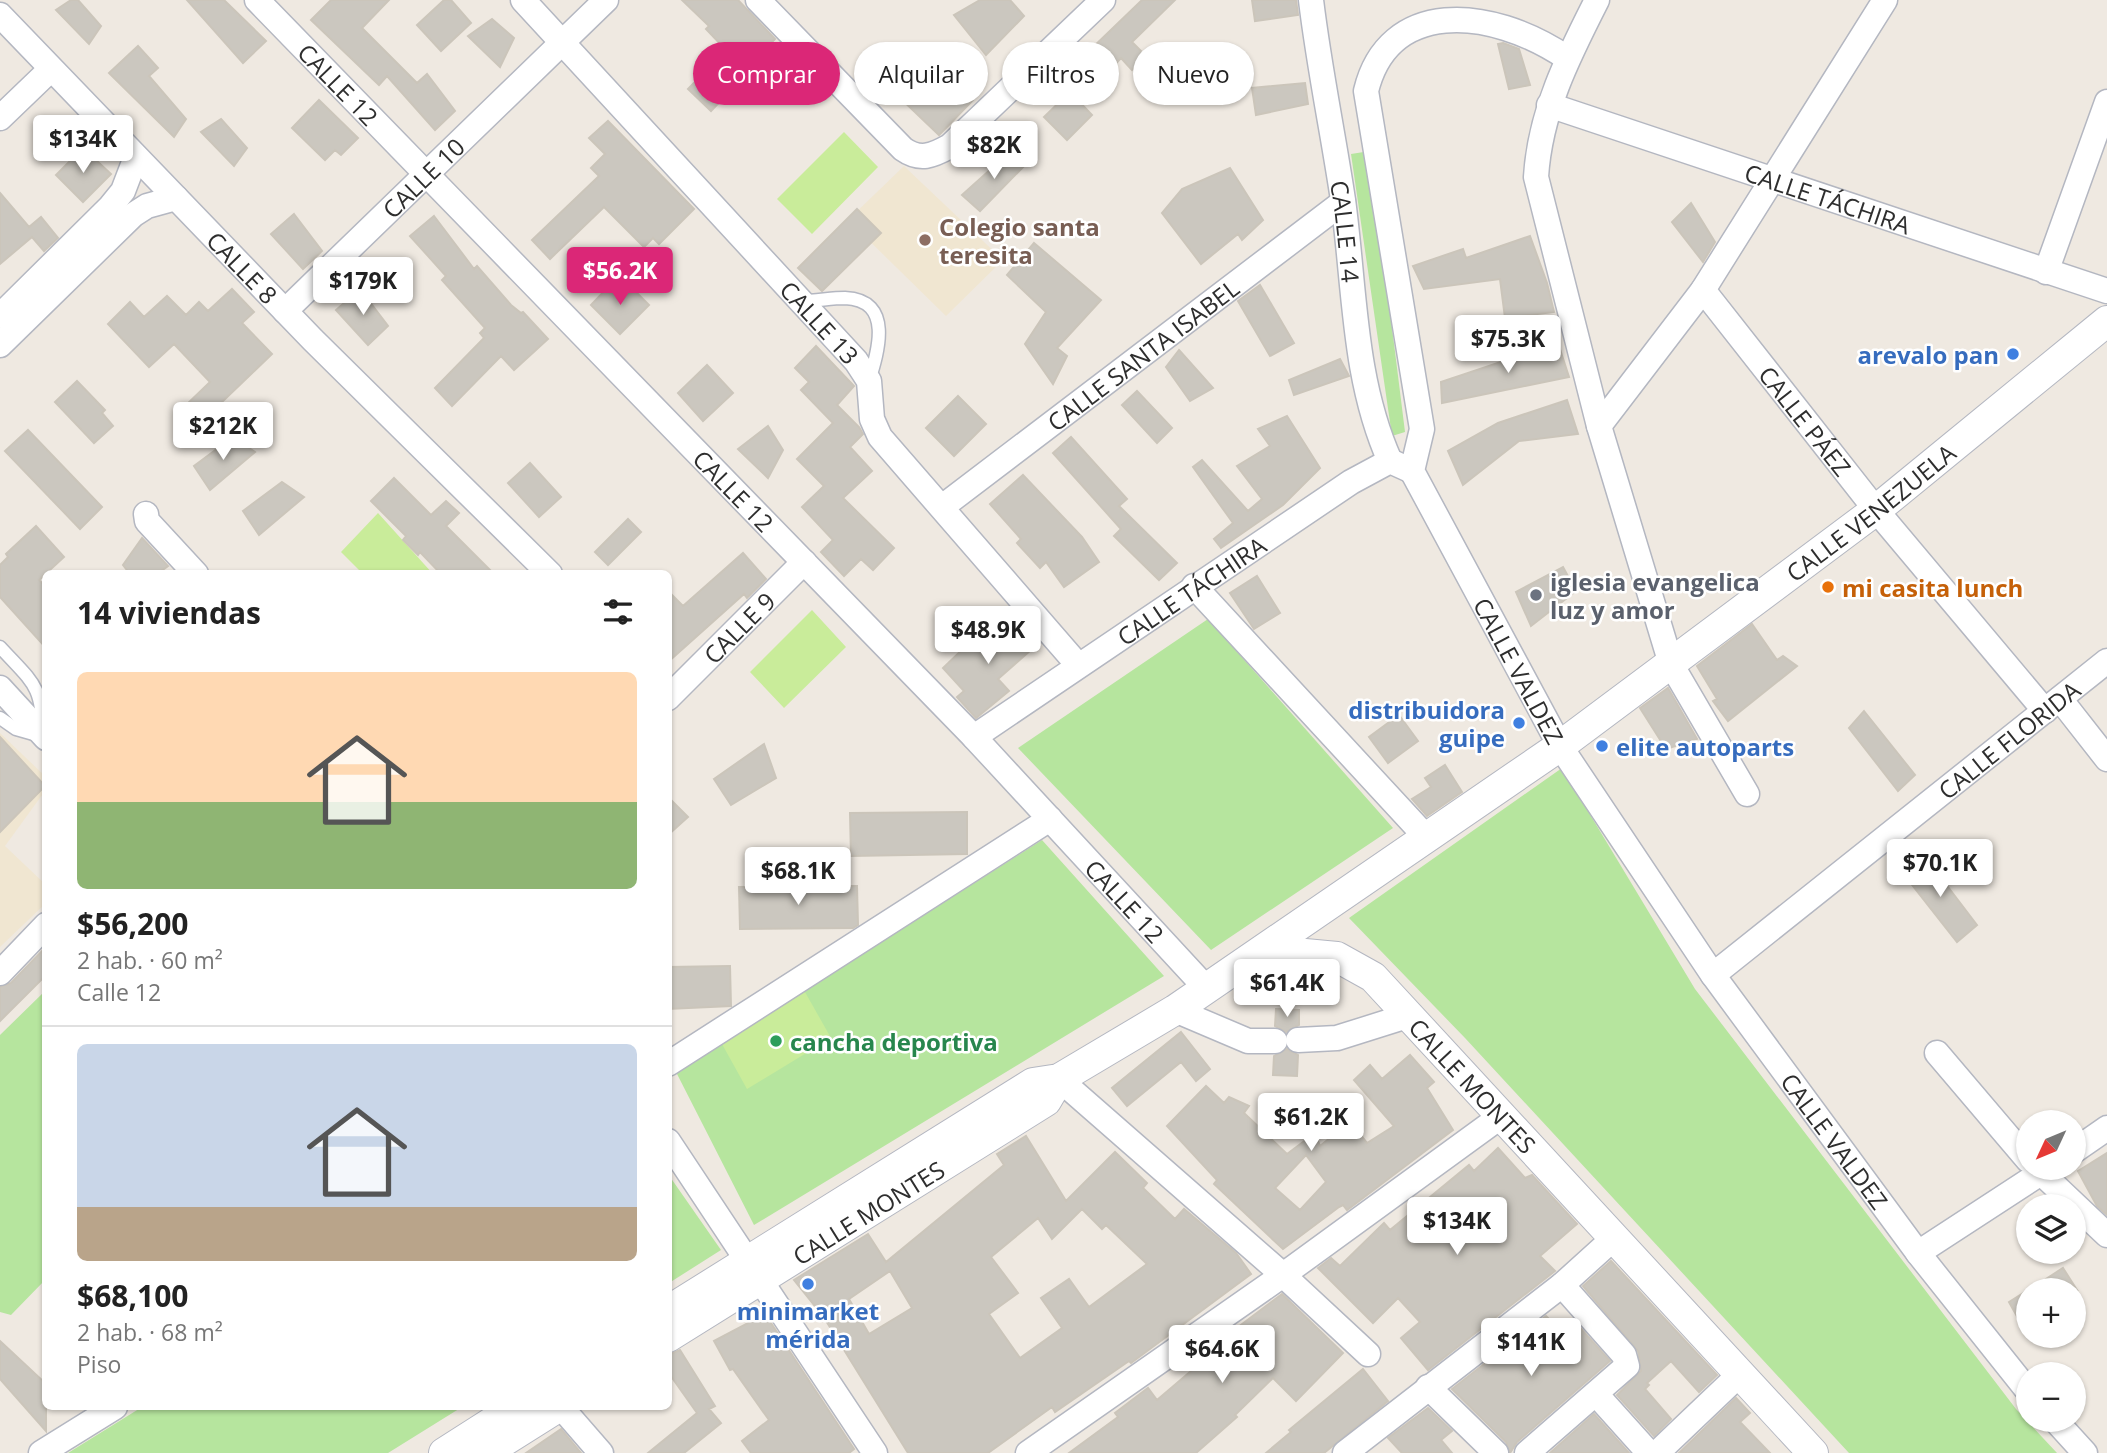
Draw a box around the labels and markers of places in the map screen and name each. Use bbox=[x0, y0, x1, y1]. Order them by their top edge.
pin: $134K bbox=[34, 116, 132, 175]
pin: $82K bbox=[953, 122, 1035, 181]
place label: Colegio santa teresita bbox=[939, 210, 1100, 271]
marker: Colegio santa teresita bbox=[917, 232, 933, 248]
pin: $56.2K bbox=[563, 247, 677, 307]
pin: $179K bbox=[314, 258, 412, 317]
pin: $75.3K bbox=[1451, 316, 1565, 375]
place label: arevalo pan bbox=[1857, 338, 1999, 371]
marker: arevalo pan bbox=[2005, 346, 2021, 362]
pin: $212K bbox=[174, 402, 272, 462]
place label: iglesia evangelica luz y amor bbox=[1550, 565, 1760, 626]
place label: mi casita lunch bbox=[1842, 571, 2023, 604]
marker: mi casita lunch bbox=[1820, 579, 1836, 595]
marker: iglesia evangelica luz y amor bbox=[1528, 587, 1544, 603]
pin: $48.9K bbox=[931, 606, 1045, 666]
place label: distribuidora guipe bbox=[1348, 693, 1505, 754]
marker: distribuidora guipe bbox=[1511, 715, 1527, 731]
place label: elite autoparts bbox=[1616, 730, 1794, 763]
marker: elite autoparts bbox=[1594, 738, 1610, 754]
pin: $70.1K bbox=[1883, 839, 1997, 899]
pin: $68.1K bbox=[741, 848, 855, 907]
pin: $61.4K bbox=[1230, 960, 1344, 1019]
place label: cancha deportiva bbox=[790, 1025, 998, 1058]
marker: cancha deportiva bbox=[768, 1033, 784, 1049]
pin: $61.2K bbox=[1254, 1094, 1368, 1153]
pin: $134K bbox=[1408, 1198, 1506, 1257]
marker: minimarket mérida bbox=[800, 1276, 816, 1292]
place label: minimarket mérida bbox=[737, 1294, 879, 1355]
pin: $141K bbox=[1482, 1318, 1580, 1378]
pin: $64.6K bbox=[1165, 1326, 1279, 1385]

